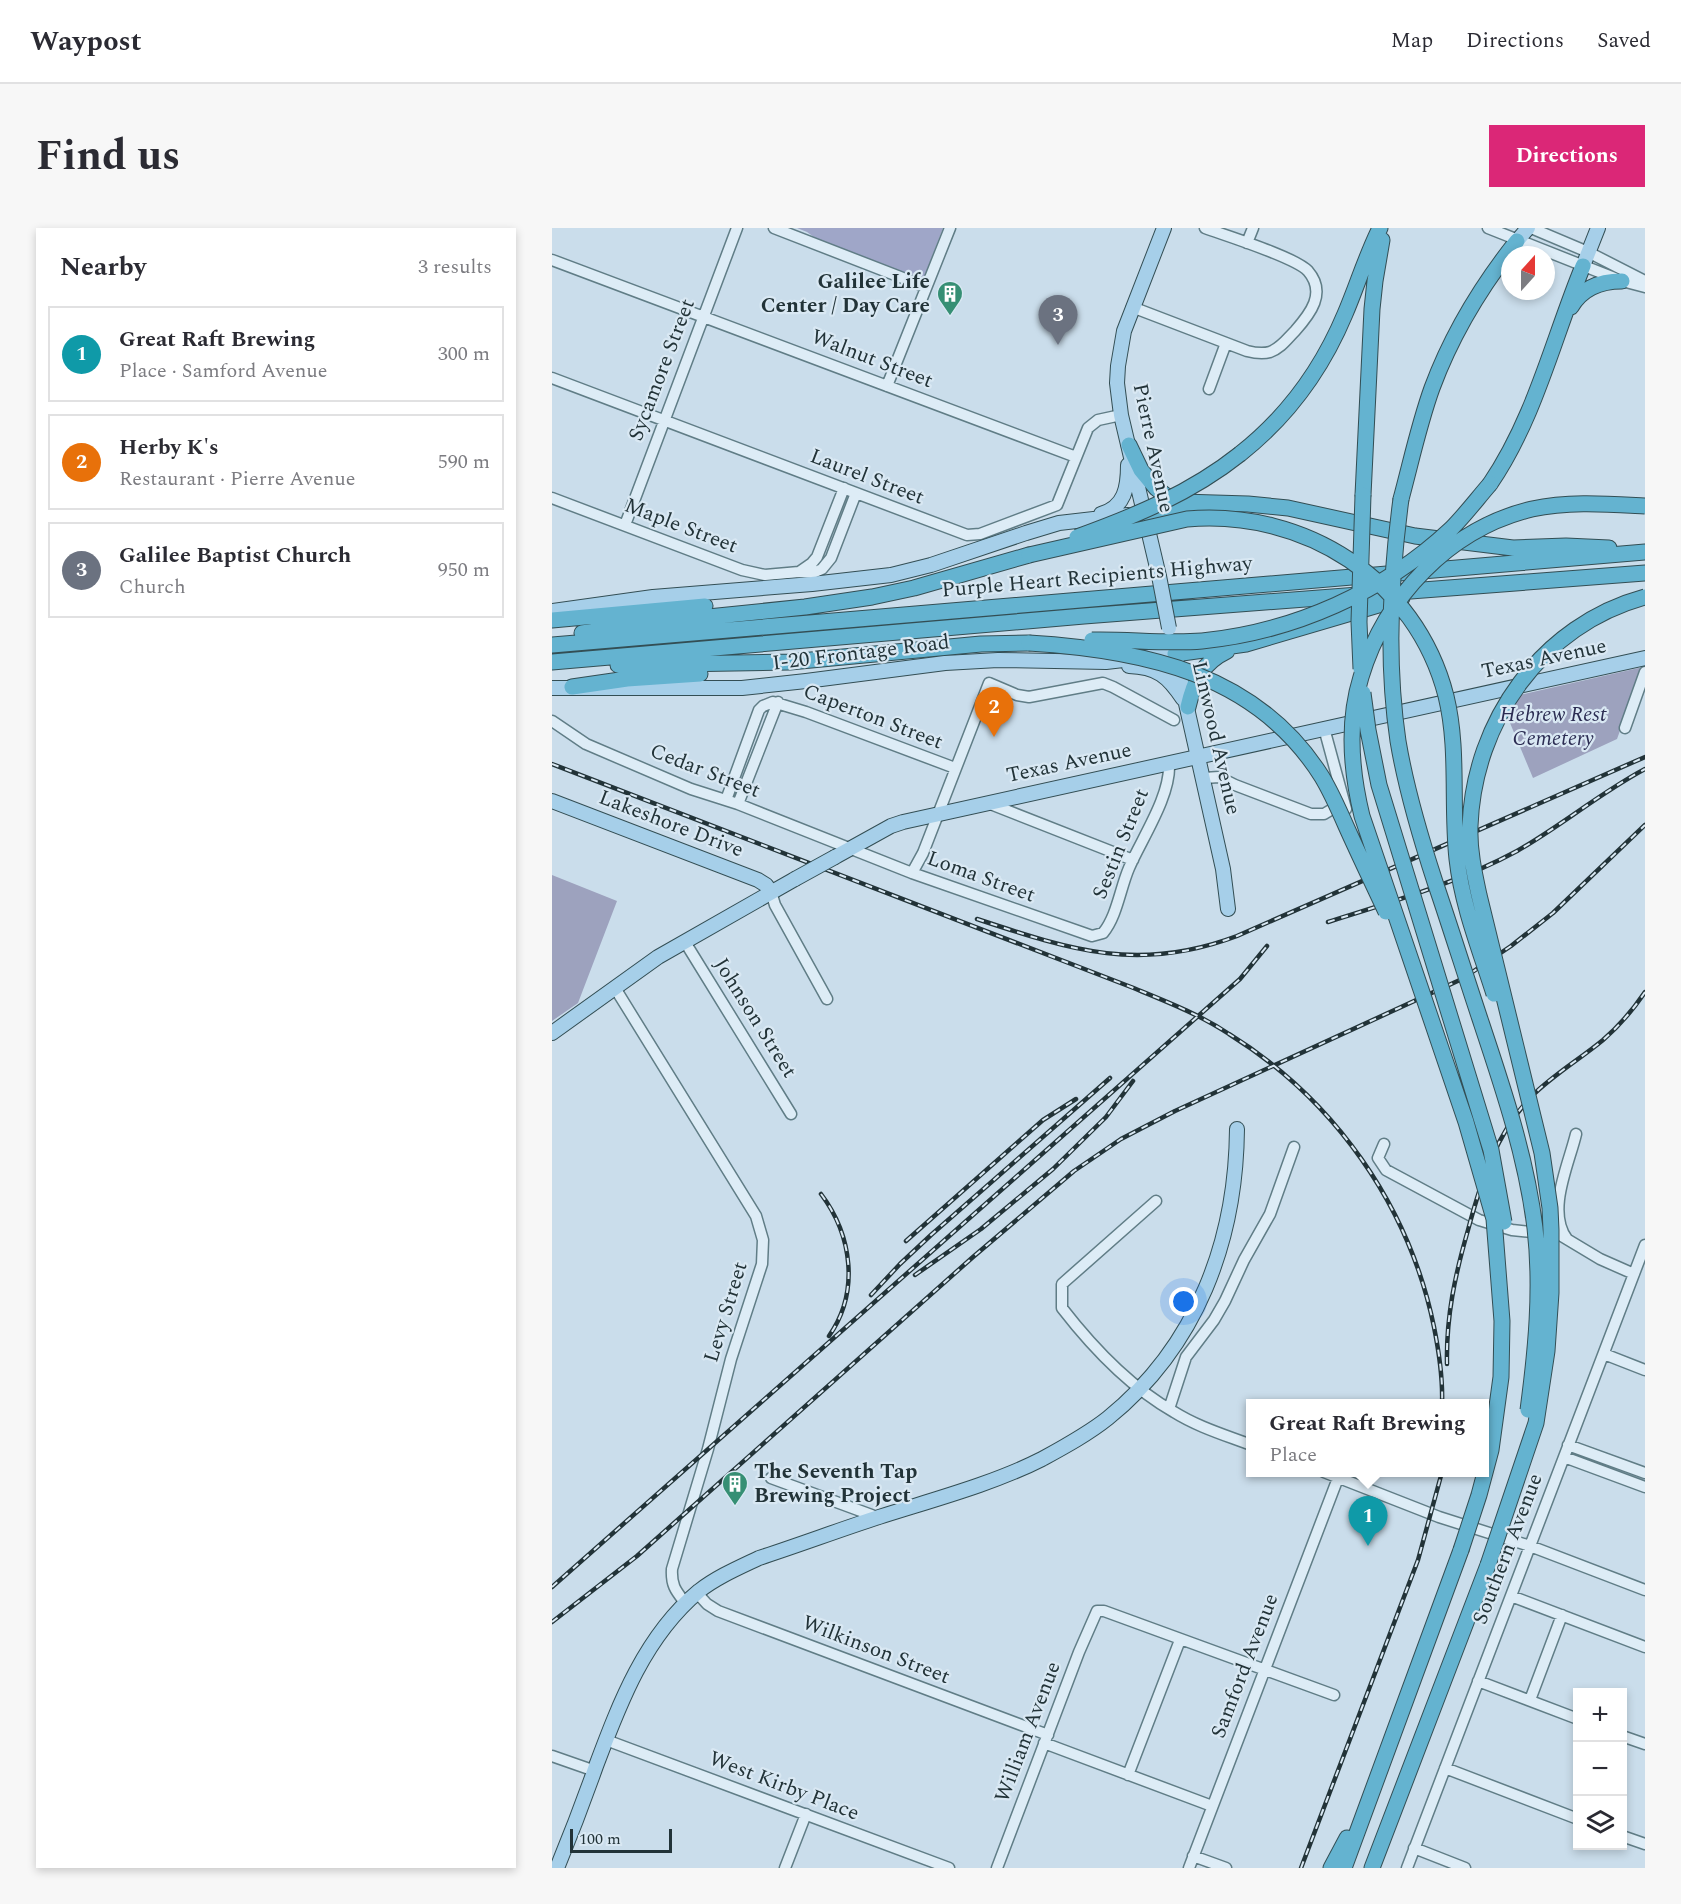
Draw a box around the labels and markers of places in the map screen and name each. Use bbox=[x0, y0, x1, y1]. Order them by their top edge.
place label: Galilee Life Center / Day Care bbox=[761, 266, 930, 322]
building icon: Galilee Life Center / Day Care bbox=[935, 279, 965, 317]
pin: 3 bbox=[1038, 296, 1078, 345]
pin: 2 bbox=[974, 688, 1014, 737]
place label: The Seventh Tap Brewing Project bbox=[754, 1456, 917, 1512]
building icon: The Seventh Tap Brewing Project bbox=[720, 1469, 750, 1507]
pin: 1 bbox=[1348, 1496, 1388, 1546]

